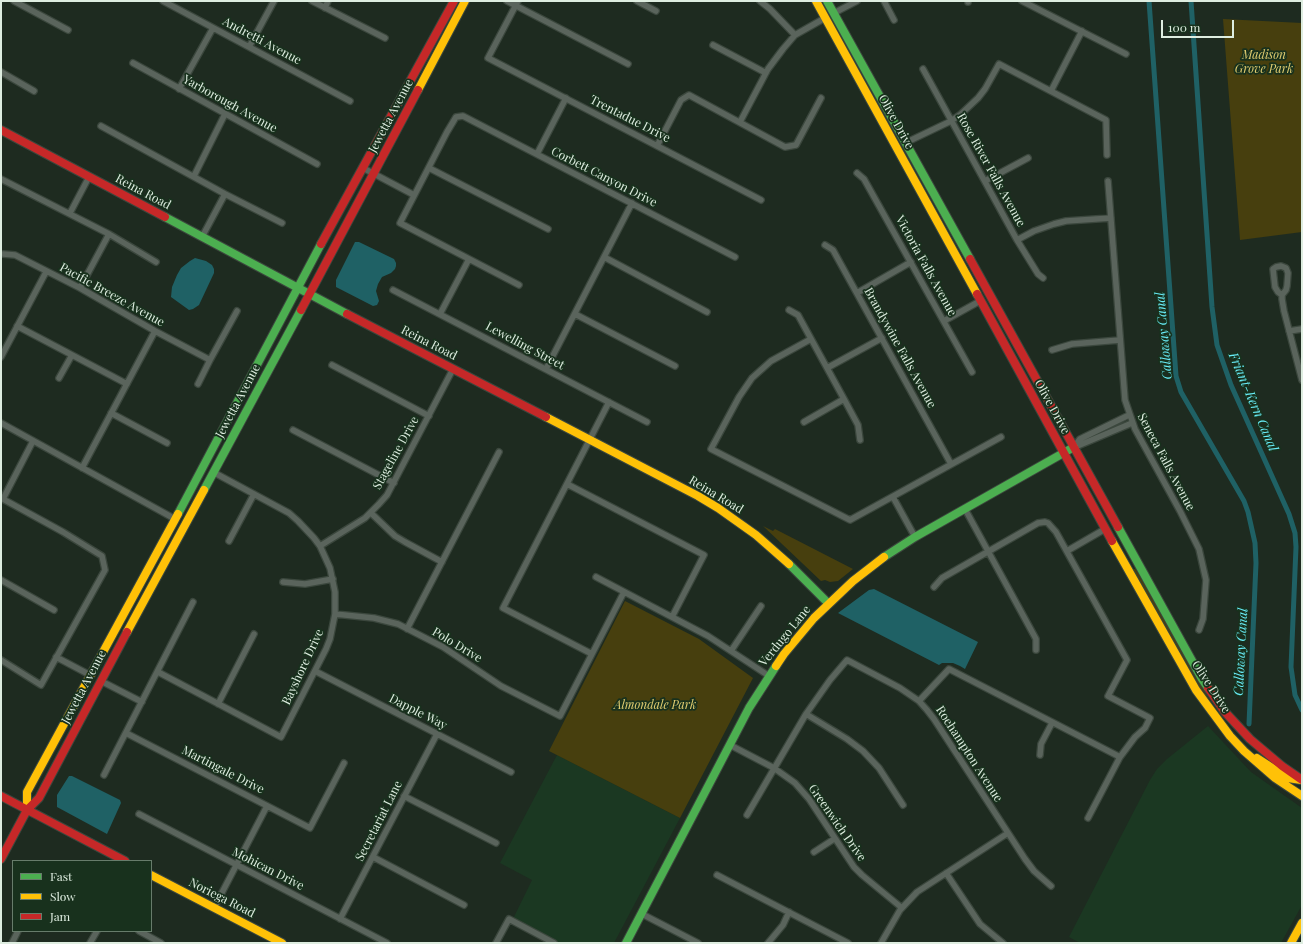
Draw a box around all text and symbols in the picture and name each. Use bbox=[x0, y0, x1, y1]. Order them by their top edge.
scale bar bbox=[1163, 12, 1236, 38]
street label: Andretti Avenue bbox=[220, 14, 304, 68]
text: 100 m bbox=[1168, 19, 1200, 35]
park label: Madison Grove Park bbox=[1235, 48, 1293, 76]
street label: Yarborough Avenue bbox=[180, 72, 280, 136]
street label: Jewetta Avenue bbox=[366, 77, 416, 155]
street label: Olive Drive bbox=[875, 92, 917, 152]
street label: Trentadue Drive bbox=[587, 93, 673, 145]
street label: Rose River Falls Avenue bbox=[954, 111, 1028, 229]
street label: Corbett Canyon Drive bbox=[549, 144, 659, 210]
street label: Reina Road bbox=[113, 171, 173, 213]
street label: Victoria Falls Avenue bbox=[892, 213, 960, 319]
street label: Pacific Breeze Avenue bbox=[57, 260, 167, 330]
street label: Brandywine Falls Avenue bbox=[861, 285, 939, 411]
water label: Calloway Canal bbox=[1152, 292, 1176, 380]
street label: Lewelling Street bbox=[483, 319, 567, 373]
street label: Reina Road bbox=[399, 323, 459, 363]
water label: Friant-Kern Canal bbox=[1225, 350, 1281, 454]
street label: Jewetta Avenue bbox=[213, 362, 263, 440]
street label: Olive Drive bbox=[1031, 377, 1073, 437]
street label: Seneca Falls Avenue bbox=[1134, 411, 1198, 513]
street label: Stageline Drive bbox=[370, 414, 422, 492]
street label: Reina Road bbox=[686, 473, 746, 517]
street label: Verdugo Lane bbox=[756, 603, 814, 669]
water label: Calloway Canal bbox=[1231, 608, 1251, 696]
street label: Polo Drive bbox=[429, 625, 485, 665]
street label: Bayshore Drive bbox=[279, 627, 327, 707]
street label: Jewetta Avenue bbox=[59, 648, 109, 726]
street label: Olive Drive bbox=[1189, 658, 1233, 716]
street label: Dapple Way bbox=[387, 691, 449, 733]
park label: Almondale Park bbox=[614, 698, 696, 712]
street label: Roehampton Avenue bbox=[933, 703, 1005, 805]
street label: Martingale Drive bbox=[179, 743, 267, 797]
street label: Secretariat Lane bbox=[353, 778, 405, 864]
street label: Greenwich Drive bbox=[805, 782, 869, 864]
street label: Mohican Drive bbox=[230, 845, 306, 893]
legend bbox=[12, 860, 152, 932]
text: Fast bbox=[50, 868, 72, 884]
street label: Noriega Road bbox=[187, 875, 257, 921]
text: Slow bbox=[50, 888, 76, 904]
text: Jam bbox=[50, 908, 70, 924]

